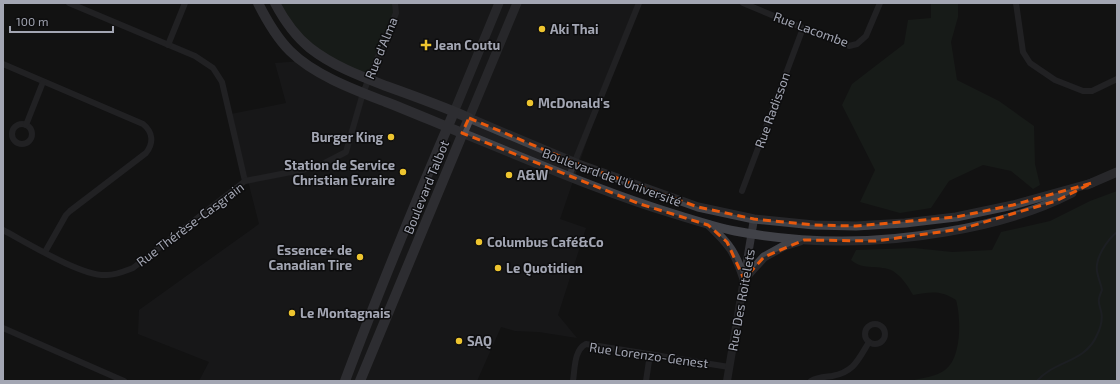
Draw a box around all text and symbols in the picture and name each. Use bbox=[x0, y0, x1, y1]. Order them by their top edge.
scale bar bbox=[10, 8, 113, 34]
street label: Rue Lacombe bbox=[771, 8, 851, 50]
text: 100 m bbox=[16, 14, 48, 28]
street label: Rue d'Alma bbox=[361, 15, 401, 81]
place label: Aki Thai bbox=[550, 21, 599, 37]
marker: Aki Thai bbox=[537, 24, 547, 34]
place label: Jean Coutu bbox=[434, 37, 500, 53]
marker: Jean Coutu bbox=[421, 40, 431, 50]
street label: Rue Radisson bbox=[751, 70, 793, 150]
place label: McDonald's bbox=[538, 95, 610, 111]
marker: McDonald's bbox=[525, 98, 535, 108]
place label: Burger King bbox=[311, 129, 383, 145]
marker: Burger King bbox=[386, 132, 396, 142]
street label: Boulevard Talbot bbox=[400, 138, 452, 236]
street label: Boulevard de l'Université bbox=[540, 144, 684, 210]
place label: Station de Service Christian Evraire bbox=[284, 157, 395, 188]
marker: Station de Service Christian Evraire bbox=[398, 167, 408, 177]
place label: A&W bbox=[517, 167, 548, 183]
marker: A&W bbox=[504, 170, 514, 180]
street label: Rue Thérèse-Casgrain bbox=[133, 178, 247, 270]
place label: Columbus Café&Co bbox=[487, 234, 604, 250]
marker: Columbus Café&Co bbox=[474, 237, 484, 247]
place label: Essence+ de Canadian Tire bbox=[268, 242, 352, 273]
street label: Rue Des Roitelets bbox=[724, 248, 758, 352]
marker: Essence+ de Canadian Tire bbox=[355, 252, 365, 262]
place label: Le Quotidien bbox=[506, 260, 583, 277]
marker: Le Quotidien bbox=[493, 263, 503, 273]
place label: Le Montagnais bbox=[300, 305, 391, 321]
marker: Le Montagnais bbox=[287, 308, 297, 318]
place label: SAQ bbox=[467, 333, 492, 350]
marker: SAQ bbox=[454, 336, 464, 346]
street label: Rue Lorenzo-Genest bbox=[588, 339, 710, 371]

